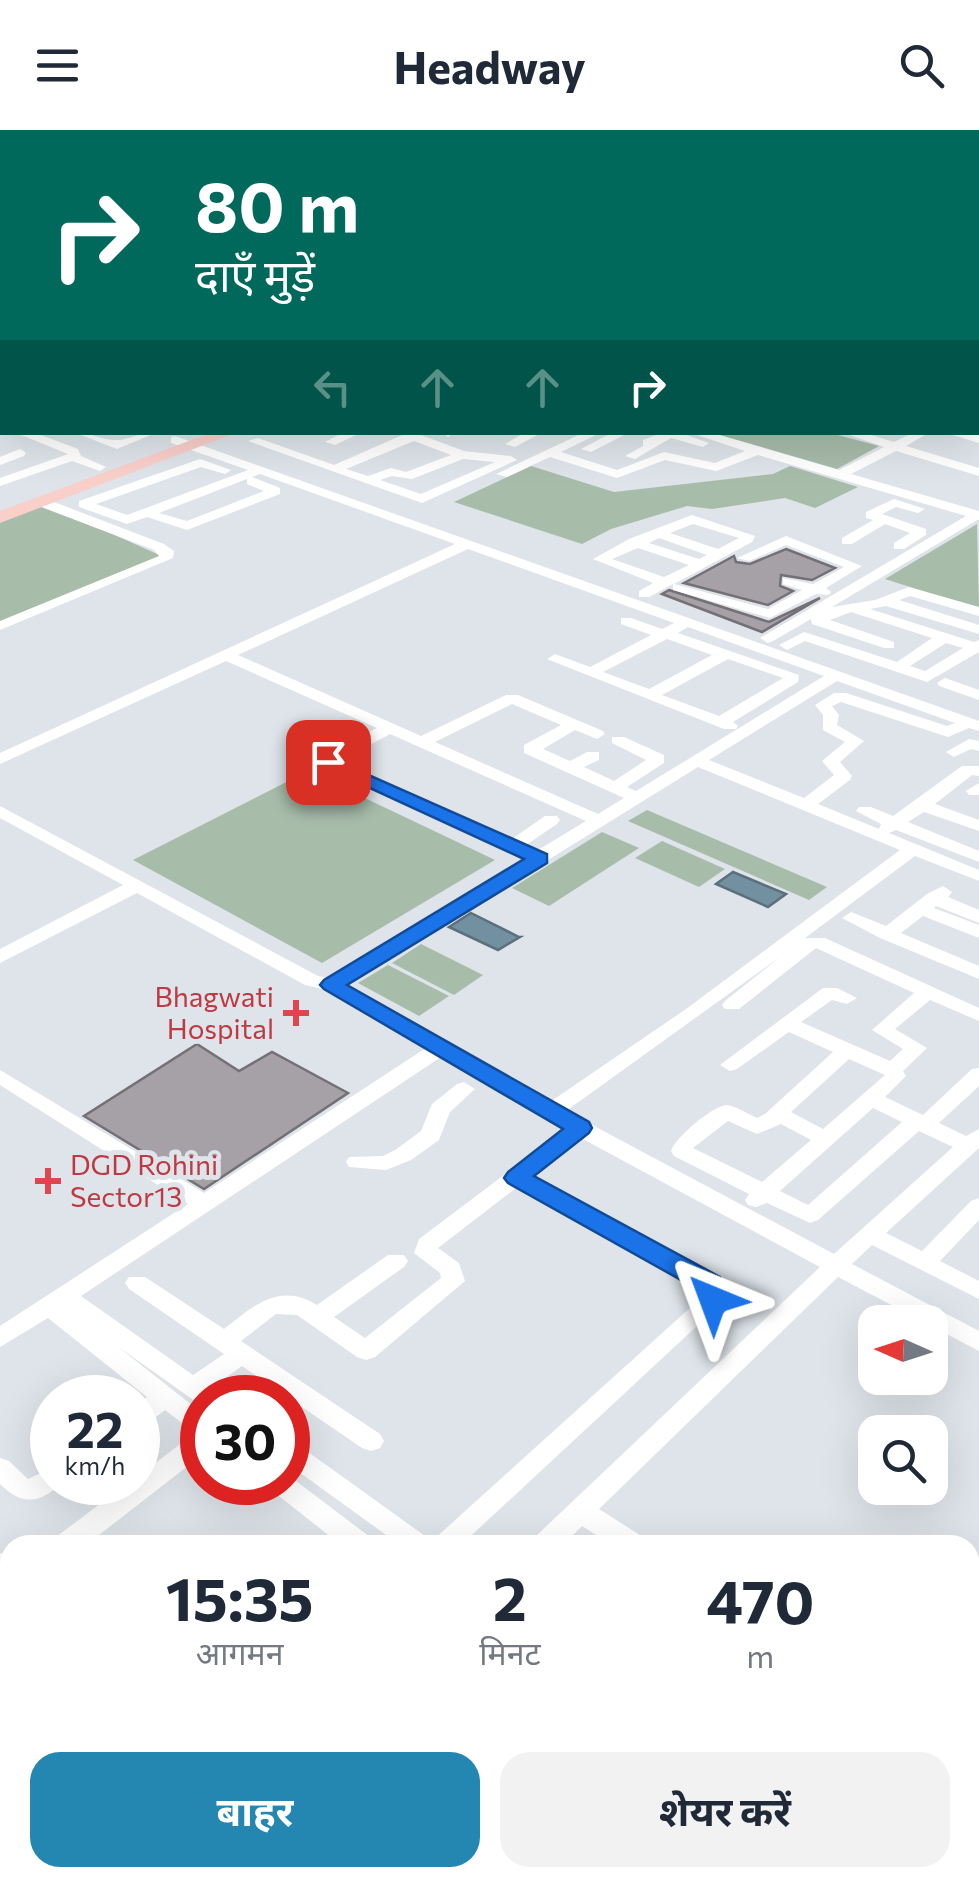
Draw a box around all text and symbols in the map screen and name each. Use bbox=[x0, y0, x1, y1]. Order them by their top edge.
icon: menu bbox=[30, 38, 85, 93]
text: Headway bbox=[393, 38, 586, 93]
icon: search bbox=[894, 38, 949, 93]
text: 80 m bbox=[195, 161, 359, 246]
icon: right bbox=[30, 170, 160, 300]
text: दाएँ मुड़ें bbox=[195, 246, 315, 301]
icon: left bbox=[305, 360, 360, 415]
icon: ahead bbox=[410, 360, 465, 415]
icon: ahead bbox=[515, 360, 570, 415]
icon: right bbox=[620, 360, 675, 415]
pin bbox=[286, 720, 371, 805]
icon: arrive bbox=[301, 735, 356, 790]
place label: Bhagwati Hospital bbox=[155, 979, 274, 1045]
marker: Bhagwati Hospital bbox=[283, 1000, 309, 1026]
place label: DGD Rohini Sector13 bbox=[70, 1147, 218, 1213]
marker: DGD Rohini Sector13 bbox=[35, 1168, 61, 1194]
position arrow bbox=[661, 1248, 765, 1352]
north arrow bbox=[858, 1305, 948, 1395]
map controls bbox=[858, 1305, 948, 1505]
speed limit sign: 30 bbox=[180, 1375, 310, 1505]
text: 22 bbox=[67, 1397, 123, 1458]
button: search bbox=[858, 1415, 948, 1505]
text: km/h bbox=[65, 1450, 125, 1480]
text: 15:35 bbox=[166, 1560, 314, 1633]
text: 2 bbox=[493, 1560, 527, 1633]
text: 470 bbox=[706, 1563, 814, 1636]
text: आगमन bbox=[196, 1632, 283, 1672]
text: मिनट bbox=[479, 1632, 541, 1672]
text: m bbox=[746, 1635, 774, 1675]
button: बाहर bbox=[30, 1752, 480, 1867]
button: शेयर करें bbox=[500, 1752, 950, 1867]

